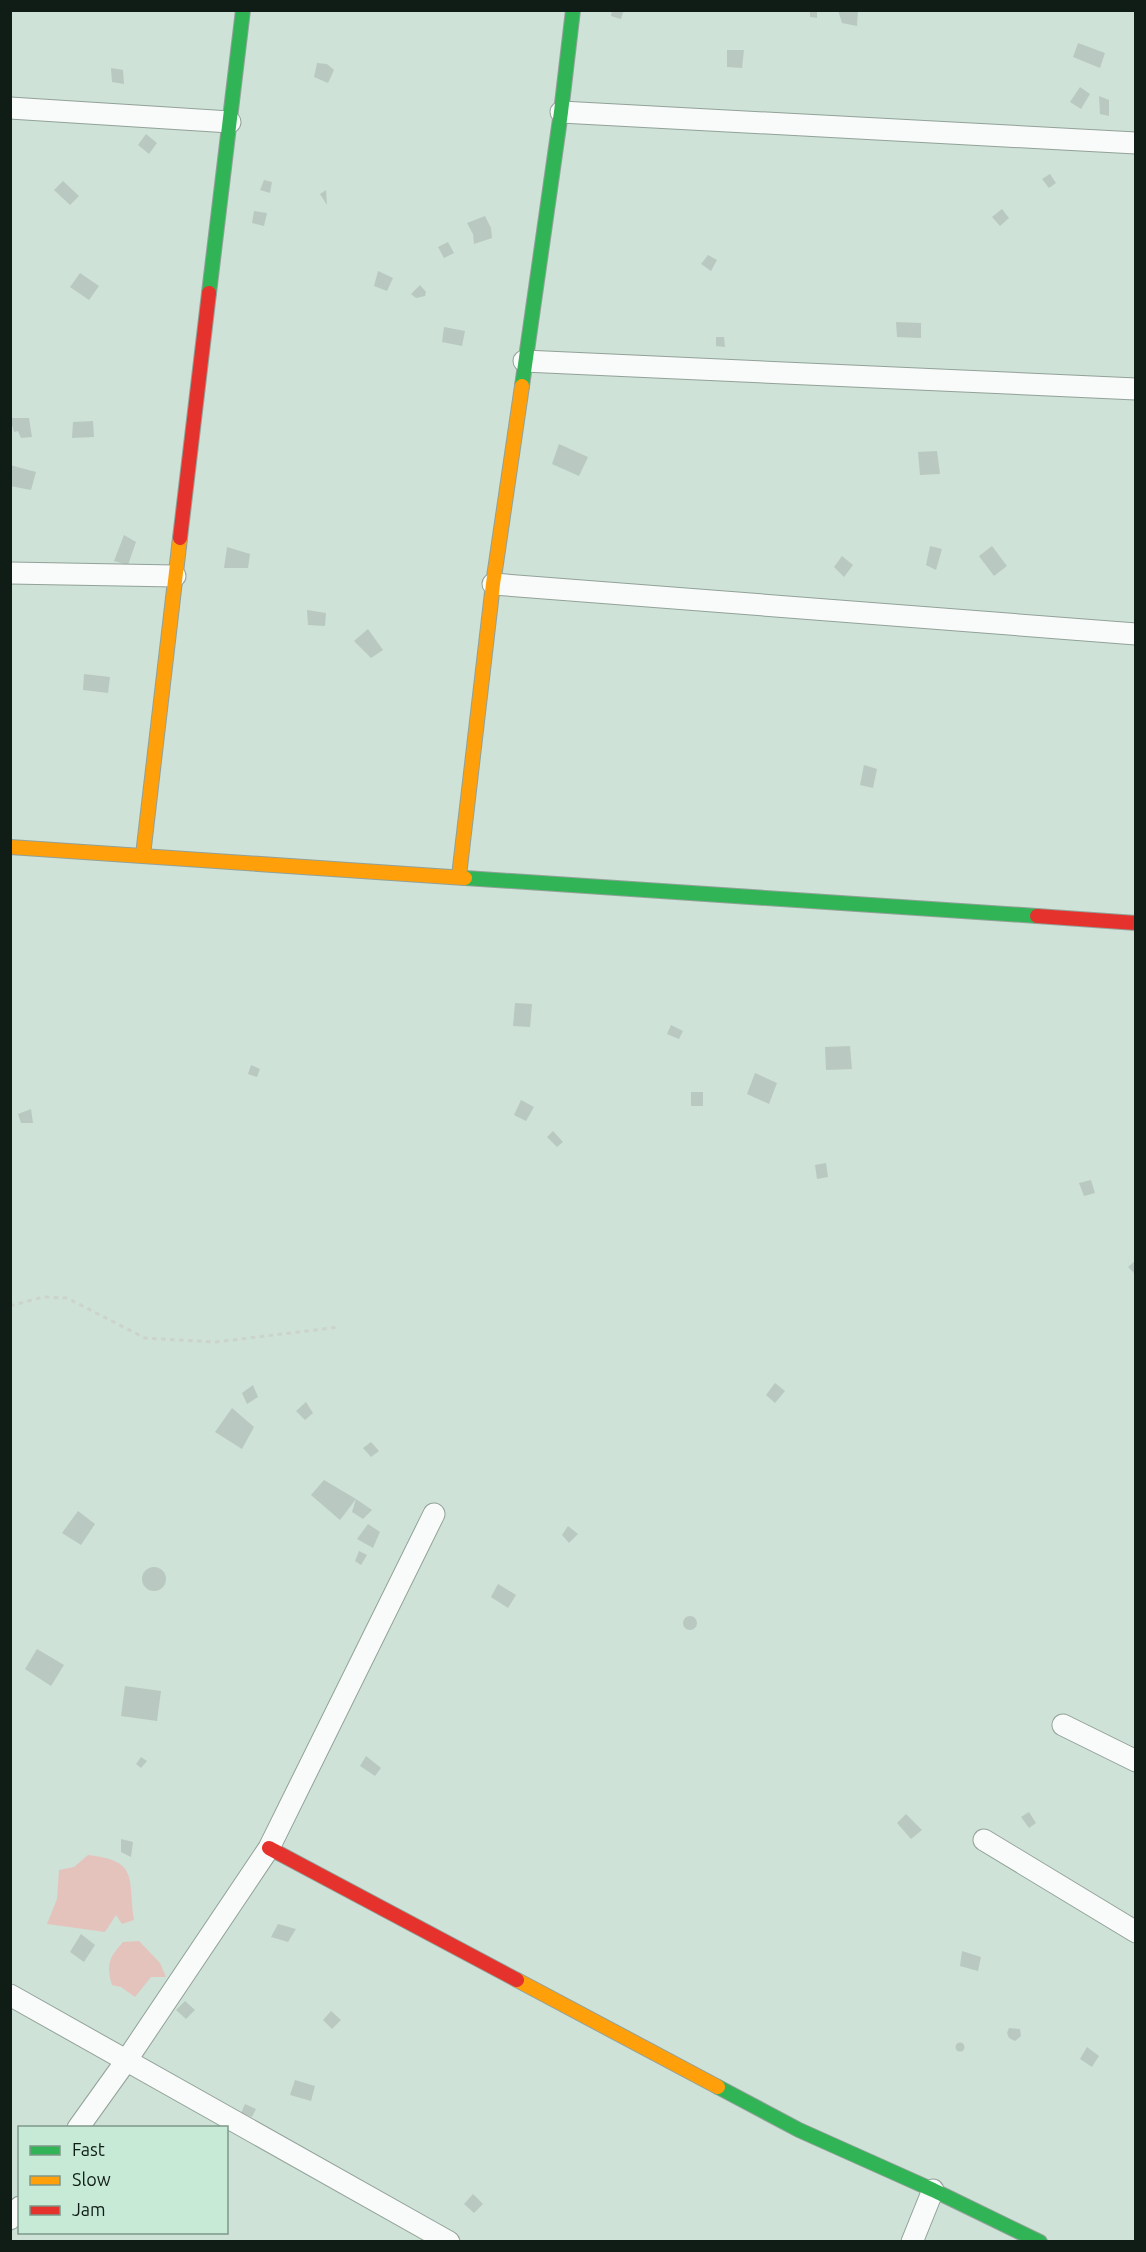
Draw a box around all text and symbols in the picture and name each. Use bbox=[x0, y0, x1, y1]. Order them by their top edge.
legend bbox=[18, 2126, 228, 2234]
text: Fast bbox=[72, 2139, 105, 2159]
text: Slow bbox=[72, 2169, 111, 2189]
text: Jam bbox=[72, 2199, 106, 2219]

